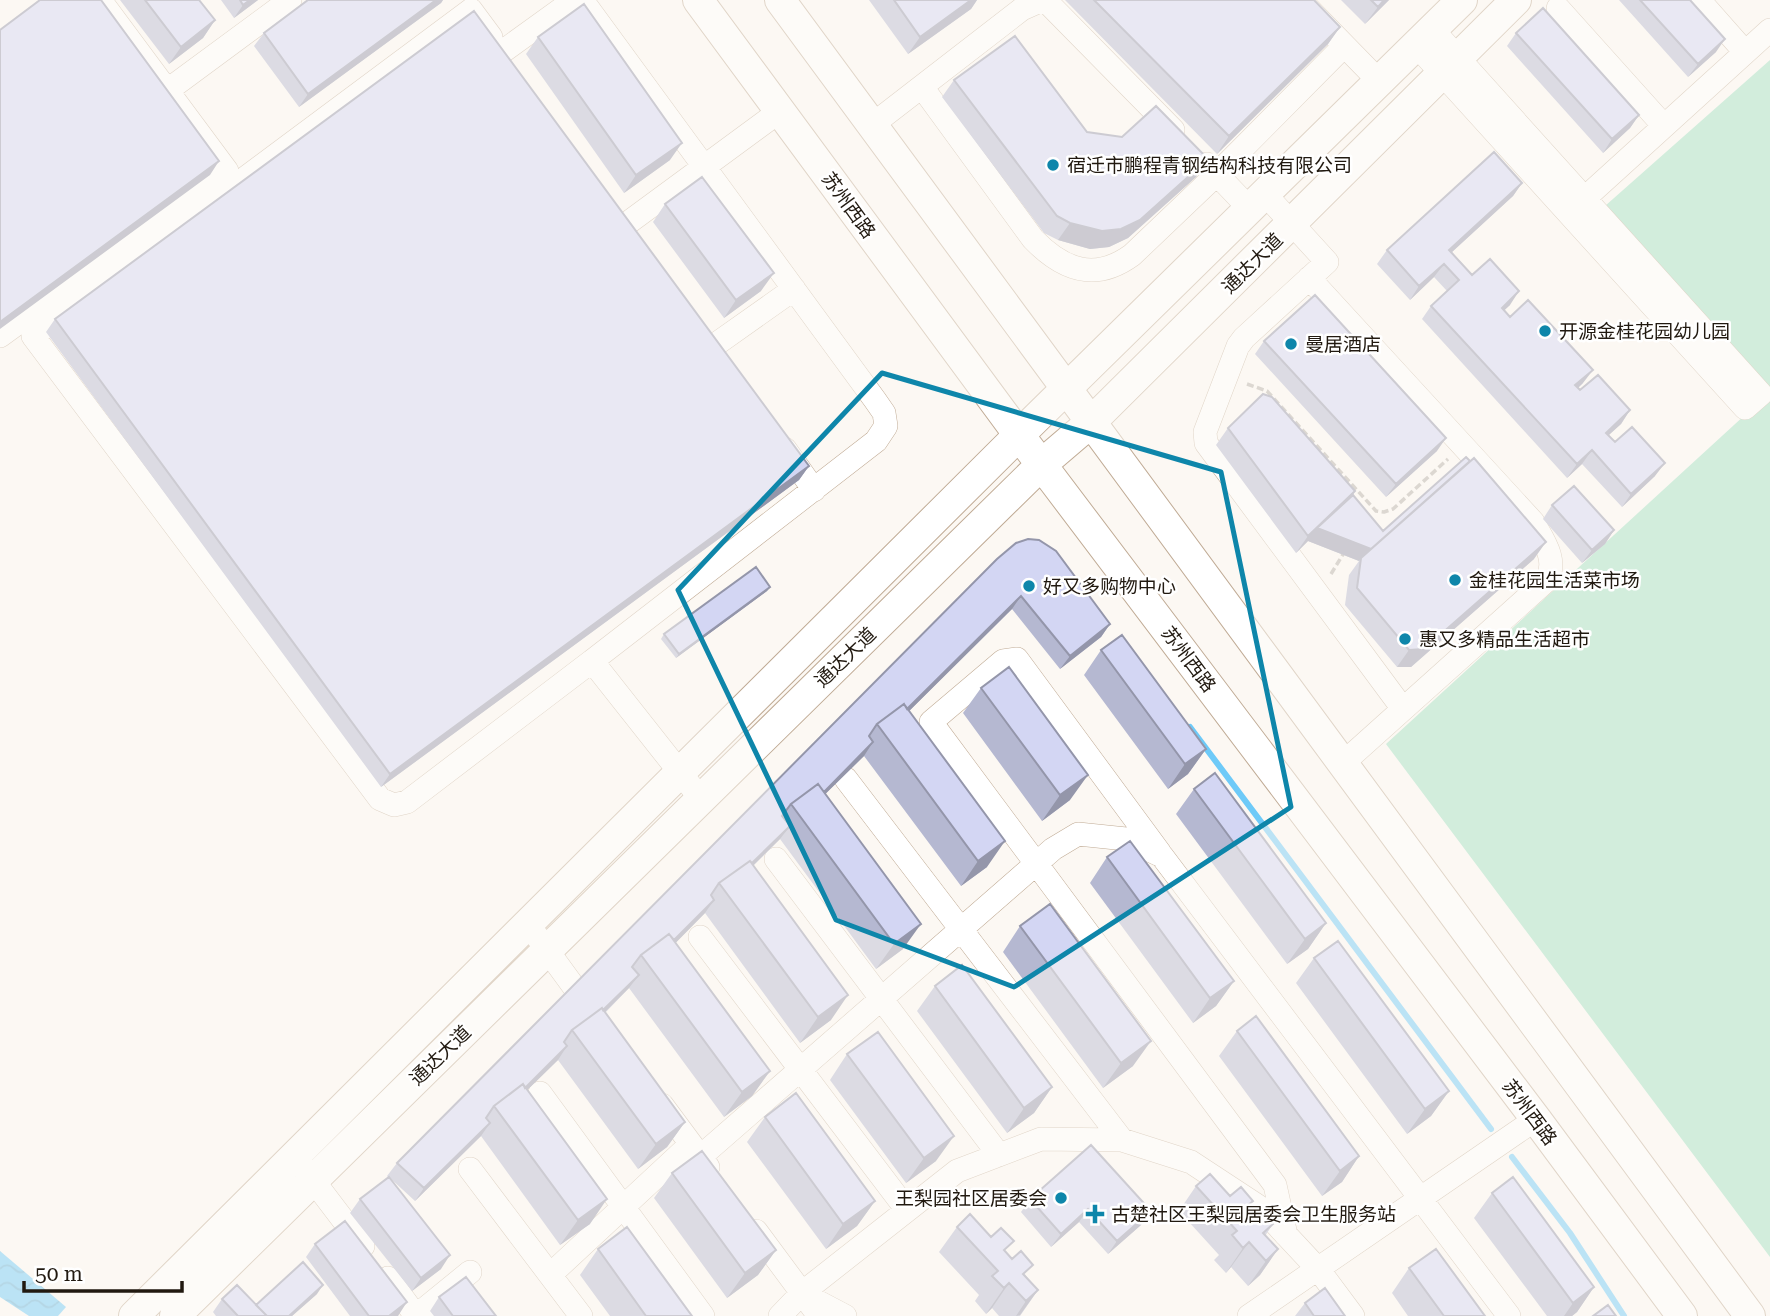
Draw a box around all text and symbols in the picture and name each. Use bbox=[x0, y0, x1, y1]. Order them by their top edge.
place label: 宿迁市鹏程青钢结构科技有限公司 bbox=[1067, 154, 1352, 177]
marker: 宿迁市鹏程青钢结构科技有限公司 bbox=[1045, 157, 1061, 173]
street label: 苏州西路 bbox=[817, 168, 880, 243]
street label: 通达大道 bbox=[1217, 228, 1287, 298]
place label: 开源金桂花园幼儿园 bbox=[1559, 320, 1730, 343]
marker: 开源金桂花园幼儿园 bbox=[1537, 323, 1553, 339]
place label: 曼居酒店 bbox=[1305, 333, 1381, 356]
marker: 曼居酒店 bbox=[1283, 336, 1299, 352]
place label: 金桂花园生活菜市场 bbox=[1469, 569, 1640, 592]
marker: 金桂花园生活菜市场 bbox=[1447, 572, 1463, 588]
place label: 好又多购物中心 bbox=[1043, 575, 1176, 598]
marker: 好又多购物中心 bbox=[1021, 578, 1037, 594]
street label: 苏州西路 bbox=[1157, 622, 1221, 697]
street label: 通达大道 bbox=[810, 623, 881, 692]
place label: 惠又多精品生活超市 bbox=[1419, 628, 1590, 651]
marker: 惠又多精品生活超市 bbox=[1397, 631, 1413, 647]
street label: 通达大道 bbox=[405, 1021, 476, 1090]
street label: 苏州西路 bbox=[1498, 1075, 1562, 1150]
place label: 王梨园社区居委会 bbox=[895, 1187, 1047, 1210]
marker: 王梨园社区居委会 bbox=[1053, 1190, 1069, 1206]
place label: 古楚社区王梨园居委会卫生服务站 bbox=[1111, 1203, 1396, 1226]
marker: 古楚社区王梨园居委会卫生服务站 bbox=[1085, 1204, 1105, 1224]
scale bar bbox=[24, 1250, 182, 1294]
text: 50 m bbox=[35, 1262, 83, 1286]

